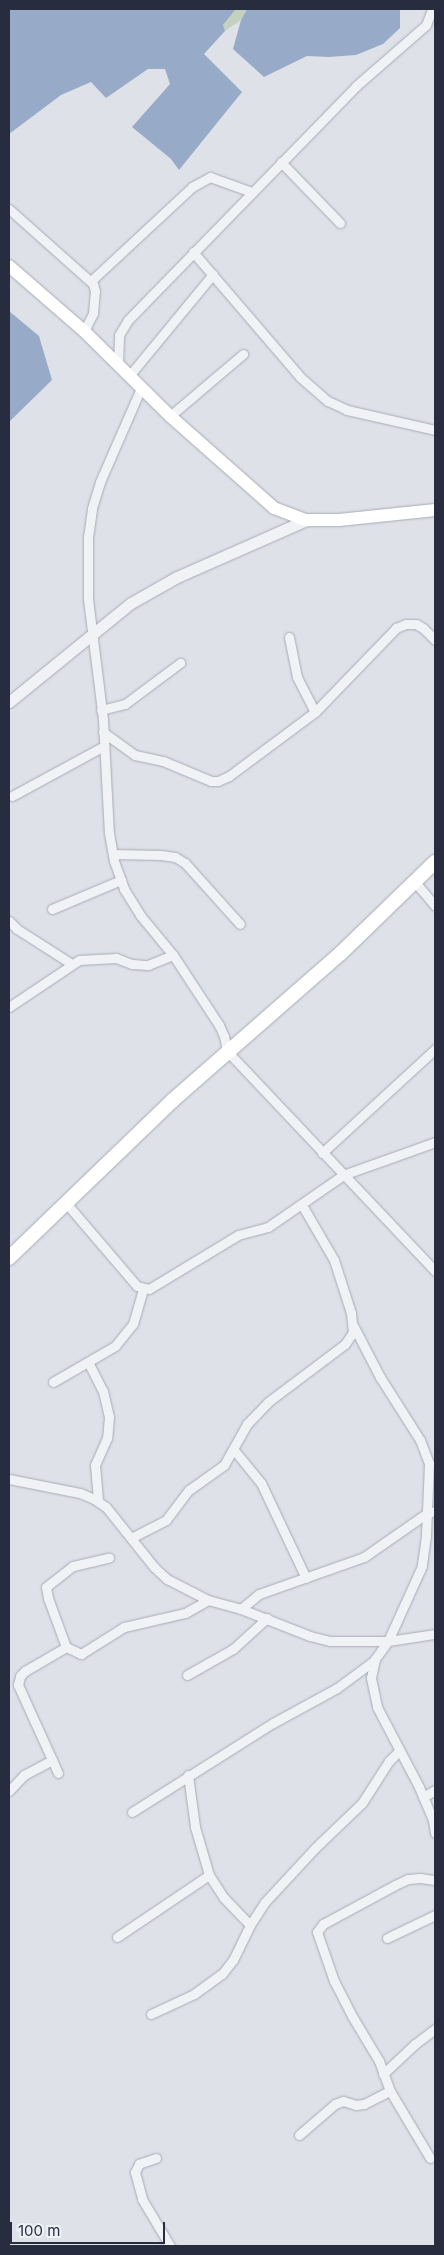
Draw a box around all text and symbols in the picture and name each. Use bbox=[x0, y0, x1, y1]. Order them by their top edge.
scale bar bbox=[12, 2212, 168, 2244]
text: 100 m bbox=[18, 2221, 60, 2240]

